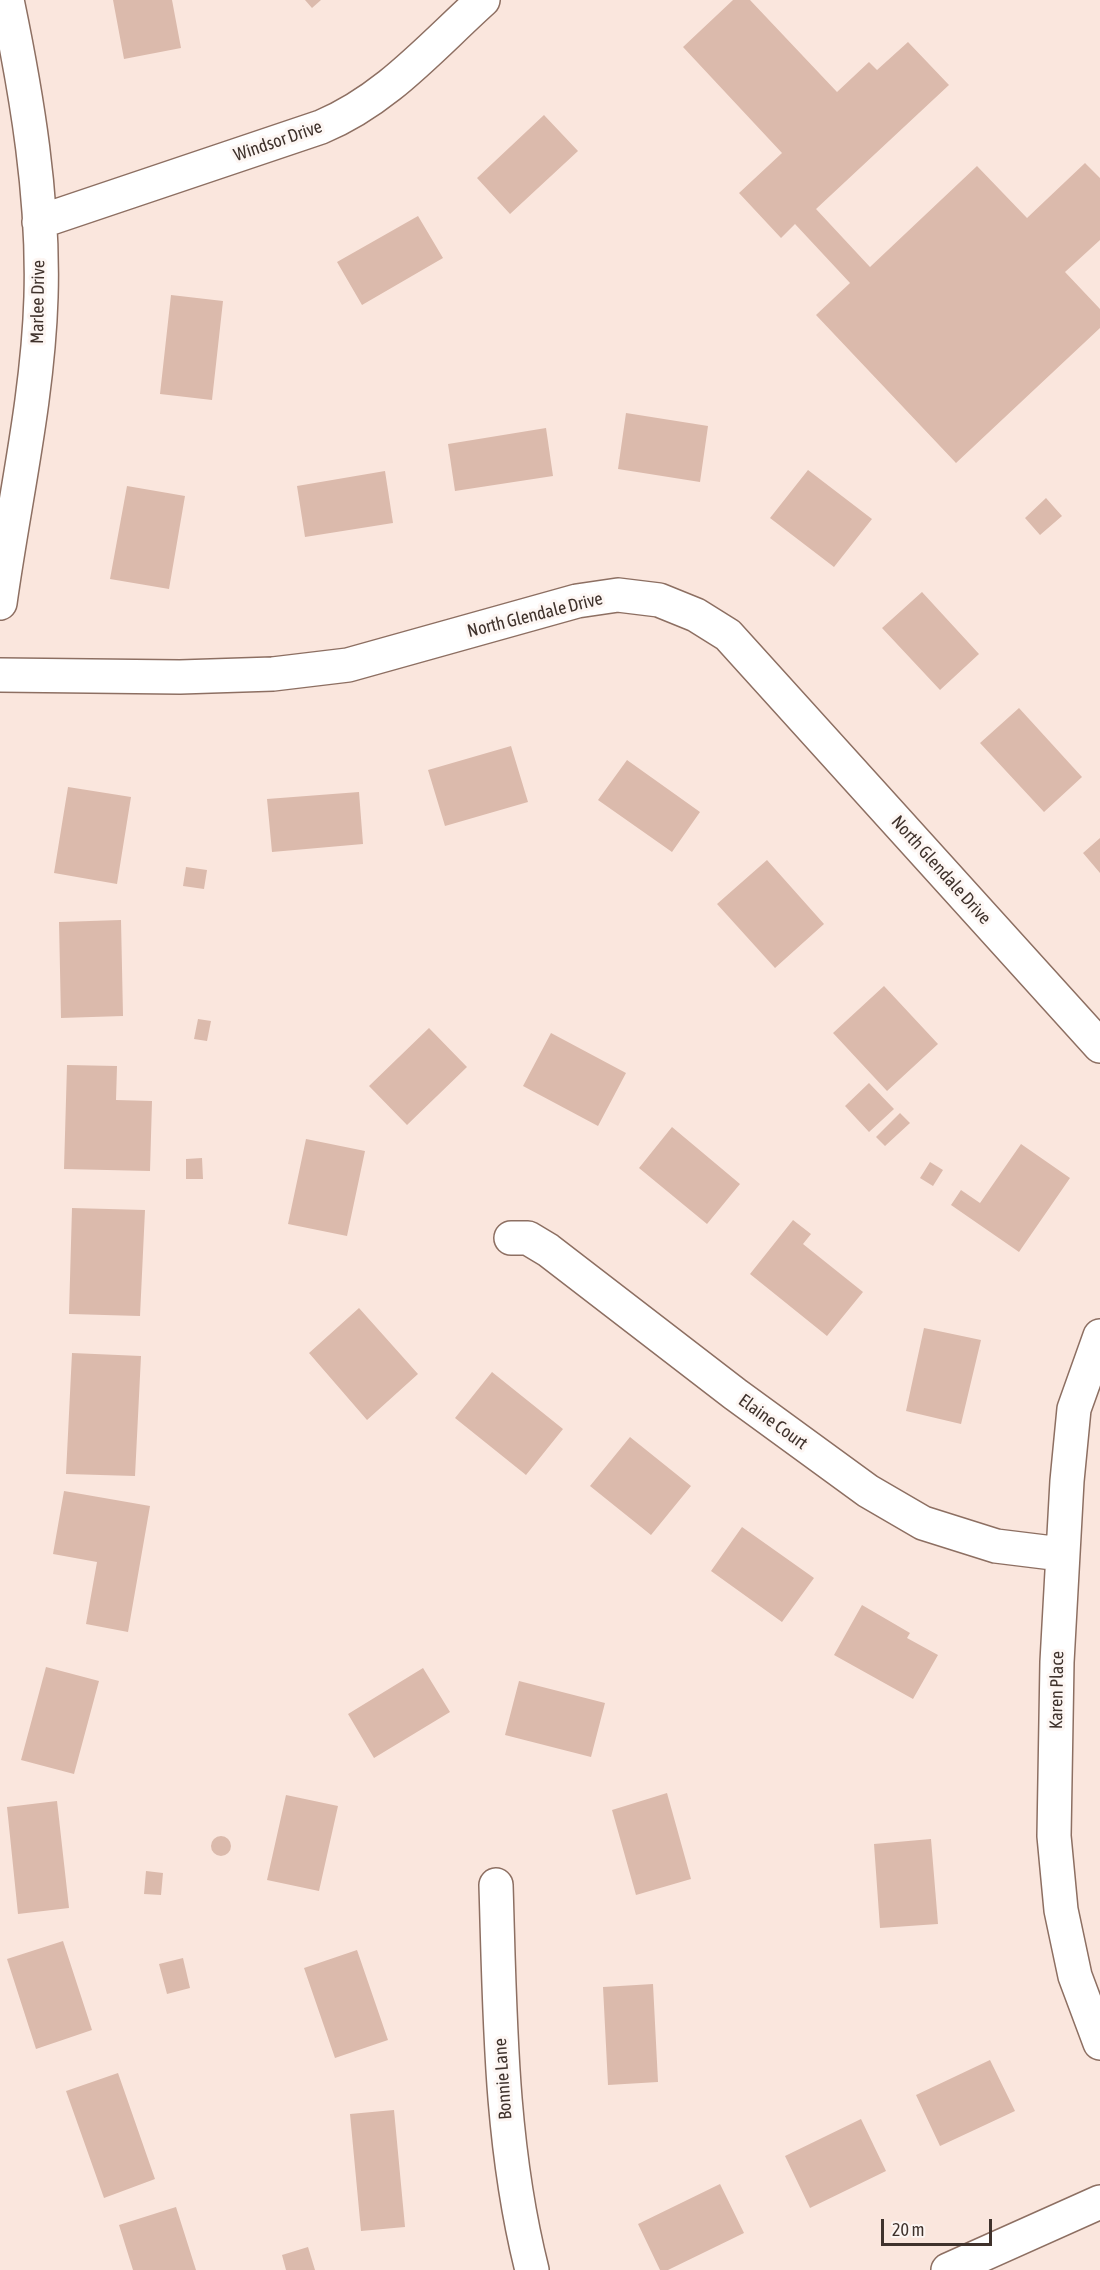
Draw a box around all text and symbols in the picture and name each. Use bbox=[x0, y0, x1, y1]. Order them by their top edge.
street label: Windsor Drive bbox=[231, 116, 325, 166]
street label: Marlee Drive bbox=[26, 260, 50, 344]
street label: North Glendale Drive bbox=[465, 588, 605, 642]
street label: North Glendale Drive bbox=[887, 811, 995, 929]
street label: Elaine Court bbox=[734, 1390, 812, 1454]
street label: Karen Place bbox=[1046, 1651, 1068, 1729]
street label: Bonnie Lane bbox=[489, 2038, 517, 2120]
scale bar bbox=[884, 2207, 995, 2245]
text: 20 m bbox=[892, 2219, 924, 2240]

